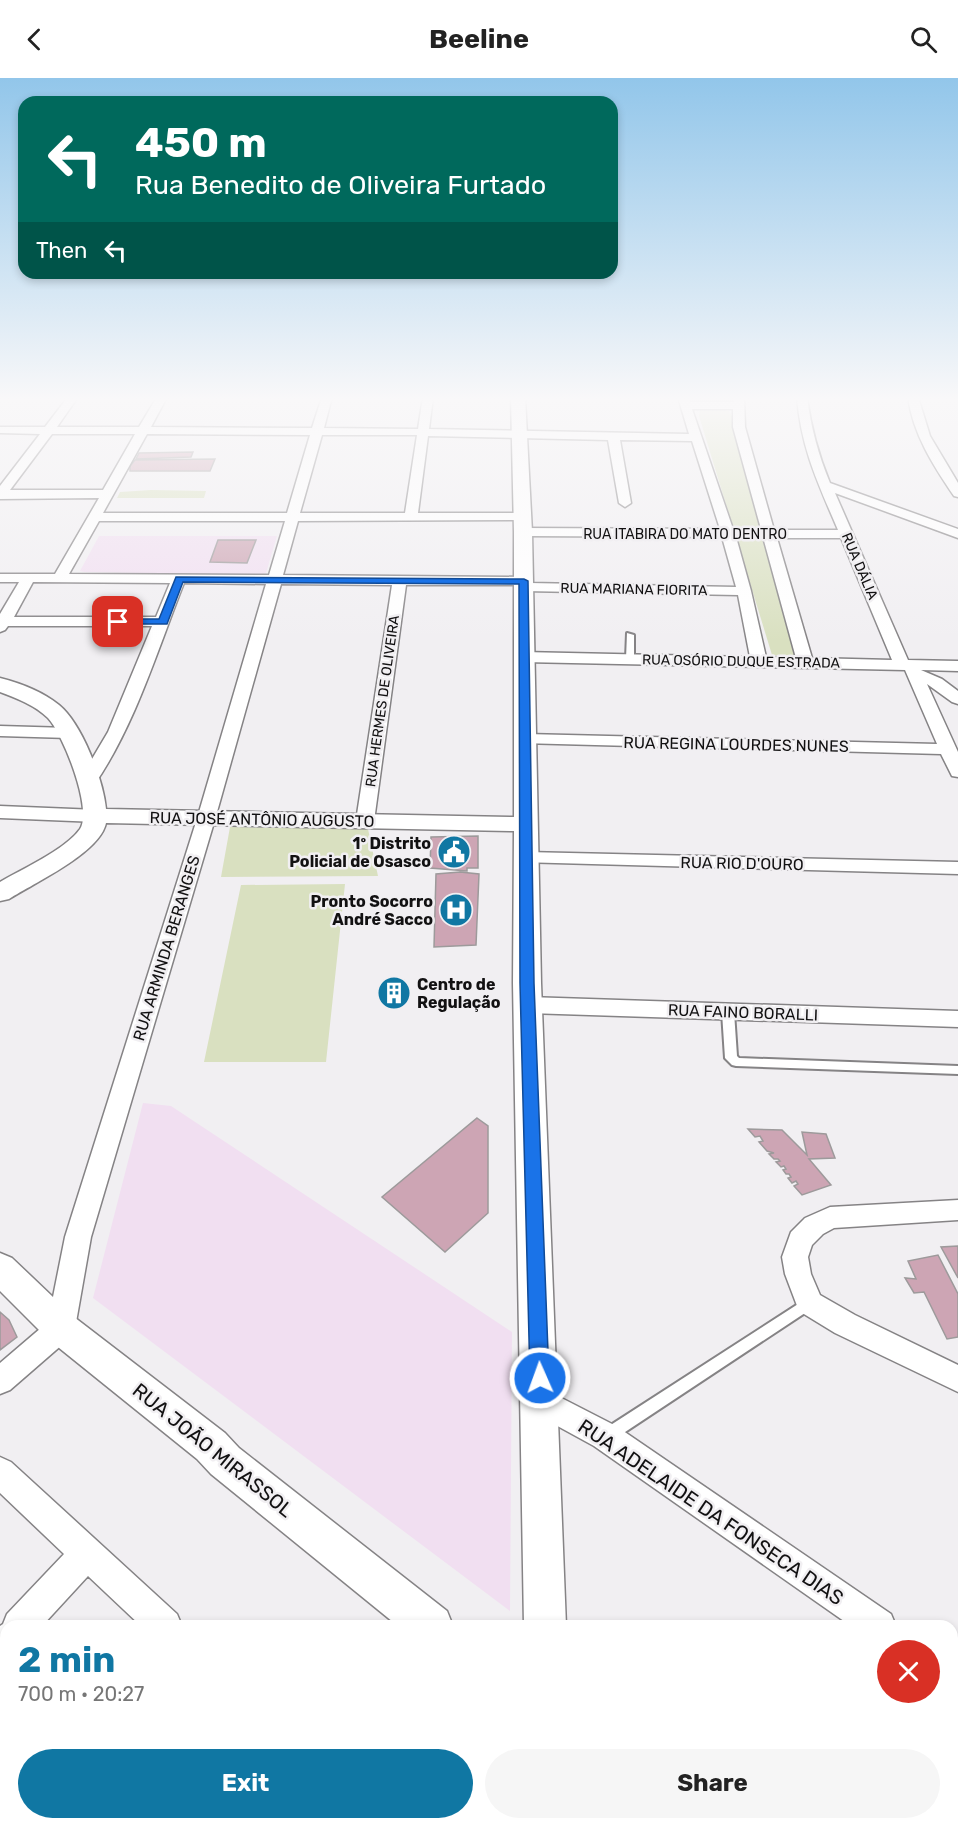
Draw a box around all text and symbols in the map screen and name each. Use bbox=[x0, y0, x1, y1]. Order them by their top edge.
icon: back bbox=[18, 23, 51, 56]
text: Beeline bbox=[429, 23, 529, 55]
icon: search bbox=[907, 23, 940, 56]
text: 450 m bbox=[135, 118, 267, 168]
icon: left bbox=[36, 120, 114, 198]
text: Rua Benedito de Oliveira Furtado bbox=[135, 169, 546, 201]
icon: left bbox=[99, 234, 132, 267]
text: Then bbox=[36, 237, 87, 264]
street label: RUA ITABIRA DO MATO DENTRO bbox=[583, 526, 787, 543]
street label: RUA DÁLIA bbox=[838, 530, 882, 603]
street label: RUA MARIANA FIORITA bbox=[560, 580, 708, 599]
pin bbox=[92, 596, 143, 647]
icon: arrive bbox=[101, 605, 134, 638]
street label: RUA HERMES DE OLIVEIRA bbox=[362, 613, 403, 788]
street label: RUA OSÓRIO DUQUE ESTRADA bbox=[642, 650, 841, 672]
street label: RUA REGINA LOURDES NUNES bbox=[623, 733, 849, 756]
street label: RUA JOSÉ ANTÔNIO AUGUSTO bbox=[149, 807, 375, 831]
place label: 1º Distrito Policial de Osasco bbox=[289, 834, 431, 871]
public building icon: 1º Distrito Policial de Osasco bbox=[436, 834, 472, 870]
street label: RUA ARMINDA BERANGES bbox=[129, 853, 204, 1043]
street label: RUA RIO D'OURO bbox=[680, 853, 804, 874]
place label: Pronto Socorro André Sacco bbox=[311, 892, 433, 929]
hospital icon: Pronto Socorro André Sacco bbox=[438, 892, 474, 928]
building icon: Centro de Regulação bbox=[376, 975, 412, 1011]
place label: Centro de Regulação bbox=[417, 975, 501, 1012]
street label: RUA FAINO BORALLI bbox=[667, 1000, 818, 1025]
position arrow bbox=[508, 1346, 572, 1410]
street label: RUA JOÃO MIRASSOL bbox=[128, 1378, 298, 1522]
street label: RUA ADELAIDE DA FONSECA DIAS bbox=[574, 1414, 848, 1610]
text: 2 min bbox=[18, 1638, 116, 1681]
button: close bbox=[877, 1640, 940, 1703]
text: 700 m · 20:27 bbox=[18, 1682, 144, 1706]
button: Exit bbox=[18, 1749, 473, 1818]
button: Share bbox=[485, 1749, 940, 1818]

